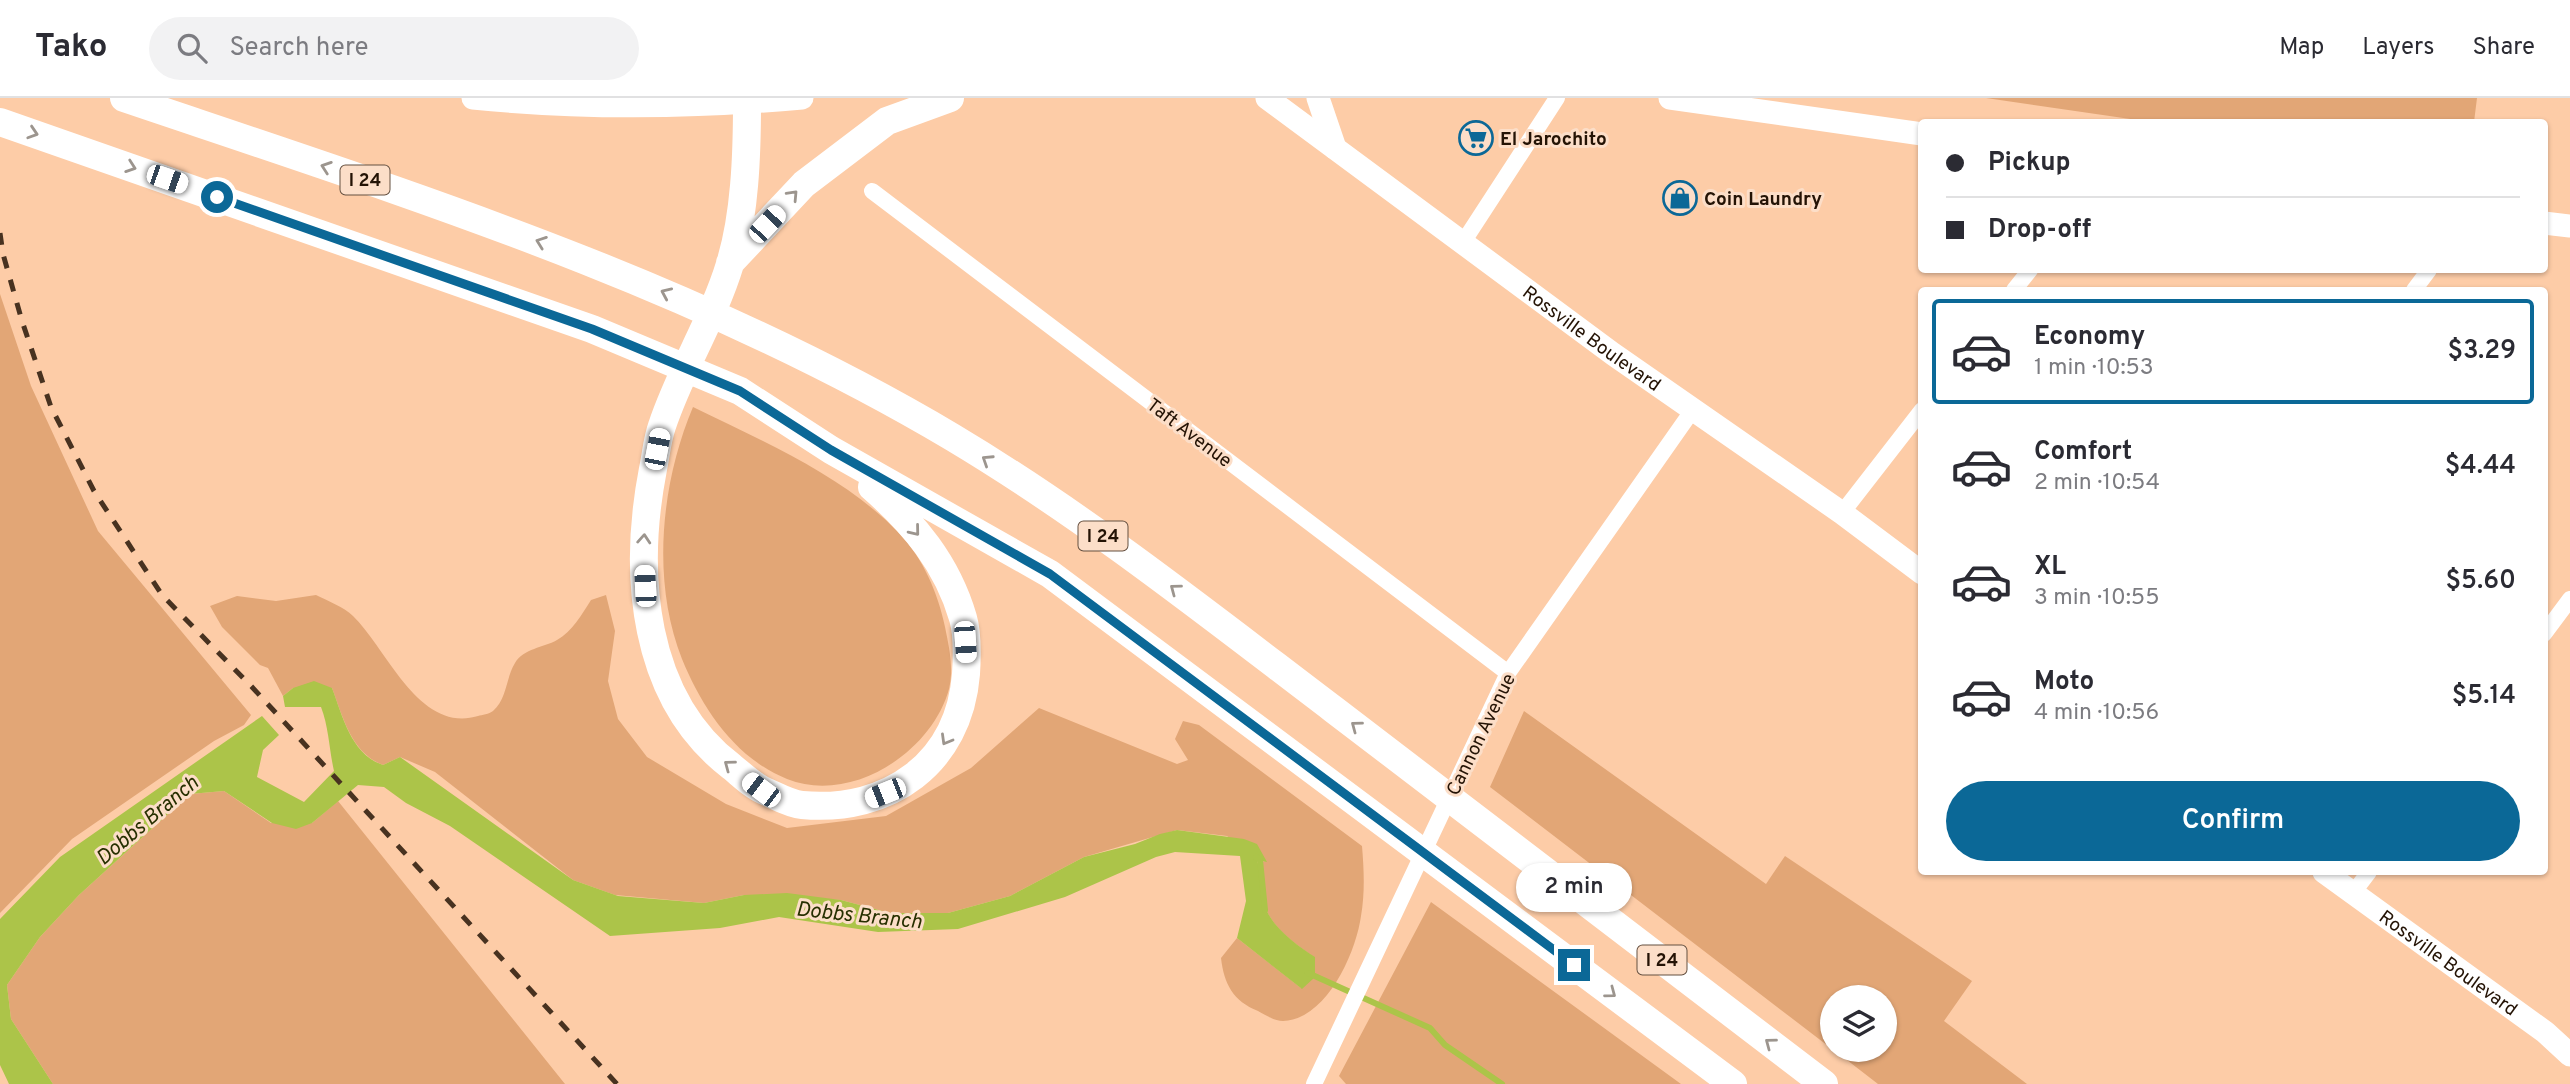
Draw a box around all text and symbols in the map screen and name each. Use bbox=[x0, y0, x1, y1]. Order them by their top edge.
search box bbox=[149, 17, 639, 80]
text: Tako bbox=[35, 27, 107, 69]
icon: search bbox=[173, 29, 211, 67]
text: Search here bbox=[229, 32, 368, 65]
text: Map bbox=[2279, 33, 2324, 63]
text: Layers bbox=[2362, 33, 2434, 63]
text: Share bbox=[2472, 33, 2535, 63]
supermarket icon: El Jarochito bbox=[1457, 119, 1495, 157]
one-way arrow bbox=[27, 125, 39, 139]
place label: El Jarochito bbox=[1500, 128, 1607, 152]
text: Pickup bbox=[1988, 147, 2071, 180]
one-way arrow bbox=[125, 158, 137, 172]
one-way arrow bbox=[321, 160, 333, 175]
car bbox=[144, 162, 191, 196]
road number: I 24 bbox=[340, 166, 390, 194]
shop icon: Coin Laundry bbox=[1661, 179, 1699, 217]
route start bbox=[201, 181, 233, 213]
place label: Coin Laundry bbox=[1704, 188, 1822, 212]
one-way arrow bbox=[785, 190, 797, 203]
car bbox=[745, 201, 790, 247]
text: Drop-off bbox=[1988, 214, 2091, 247]
one-way arrow bbox=[535, 236, 547, 250]
street label: Rossville Boulevard bbox=[1517, 281, 1665, 398]
one-way arrow bbox=[660, 287, 673, 301]
icon: car bbox=[1950, 320, 2013, 383]
text: Economy bbox=[2034, 321, 2145, 354]
text: $3.29 bbox=[2447, 335, 2516, 368]
text: 1 min · 10:53 bbox=[2034, 354, 2154, 383]
street label: Taft Avenue bbox=[1141, 394, 1236, 473]
car bbox=[643, 426, 672, 472]
icon: car bbox=[1950, 435, 2013, 498]
text: Comfort bbox=[2034, 436, 2132, 469]
text: $4.44 bbox=[2445, 450, 2516, 483]
one-way arrow bbox=[982, 456, 995, 469]
text: 2 min · 10:54 bbox=[2034, 469, 2160, 498]
road number: I 24 bbox=[1078, 522, 1128, 550]
one-way arrow bbox=[907, 523, 920, 535]
one-way arrow bbox=[636, 533, 651, 544]
icon: car bbox=[1950, 550, 2013, 613]
text: XL bbox=[2034, 551, 2066, 584]
car bbox=[634, 564, 657, 608]
text: $5.60 bbox=[2446, 565, 2516, 598]
one-way arrow bbox=[1170, 584, 1183, 597]
text: 3 min · 10:55 bbox=[2034, 584, 2159, 613]
car bbox=[954, 620, 977, 664]
icon: car bbox=[1950, 665, 2013, 728]
text: Moto bbox=[2034, 666, 2094, 699]
street label: Cannon Avenue bbox=[1442, 670, 1522, 800]
text: $5.14 bbox=[2452, 680, 2516, 713]
text: 4 min · 10:56 bbox=[2034, 699, 2159, 728]
one-way arrow bbox=[1351, 722, 1364, 735]
one-way arrow bbox=[941, 733, 954, 746]
one-way arrow bbox=[725, 761, 737, 774]
car bbox=[738, 769, 785, 811]
water label: Dobbs Branch bbox=[91, 770, 205, 872]
car bbox=[862, 775, 909, 811]
button: Confirm bbox=[1946, 781, 2520, 861]
callout: 2 min bbox=[1516, 864, 1632, 912]
text: 2 min bbox=[1544, 873, 1604, 902]
water label: Dobbs Branch bbox=[795, 896, 924, 937]
street label: Rossville Boulevard bbox=[2374, 906, 2522, 1022]
road number: I 24 bbox=[1638, 946, 1686, 974]
route end bbox=[1558, 949, 1590, 981]
one-way arrow bbox=[1603, 985, 1616, 997]
map controls bbox=[1820, 985, 1897, 1062]
button: layers bbox=[1820, 985, 1897, 1062]
one-way arrow bbox=[1765, 1038, 1778, 1051]

